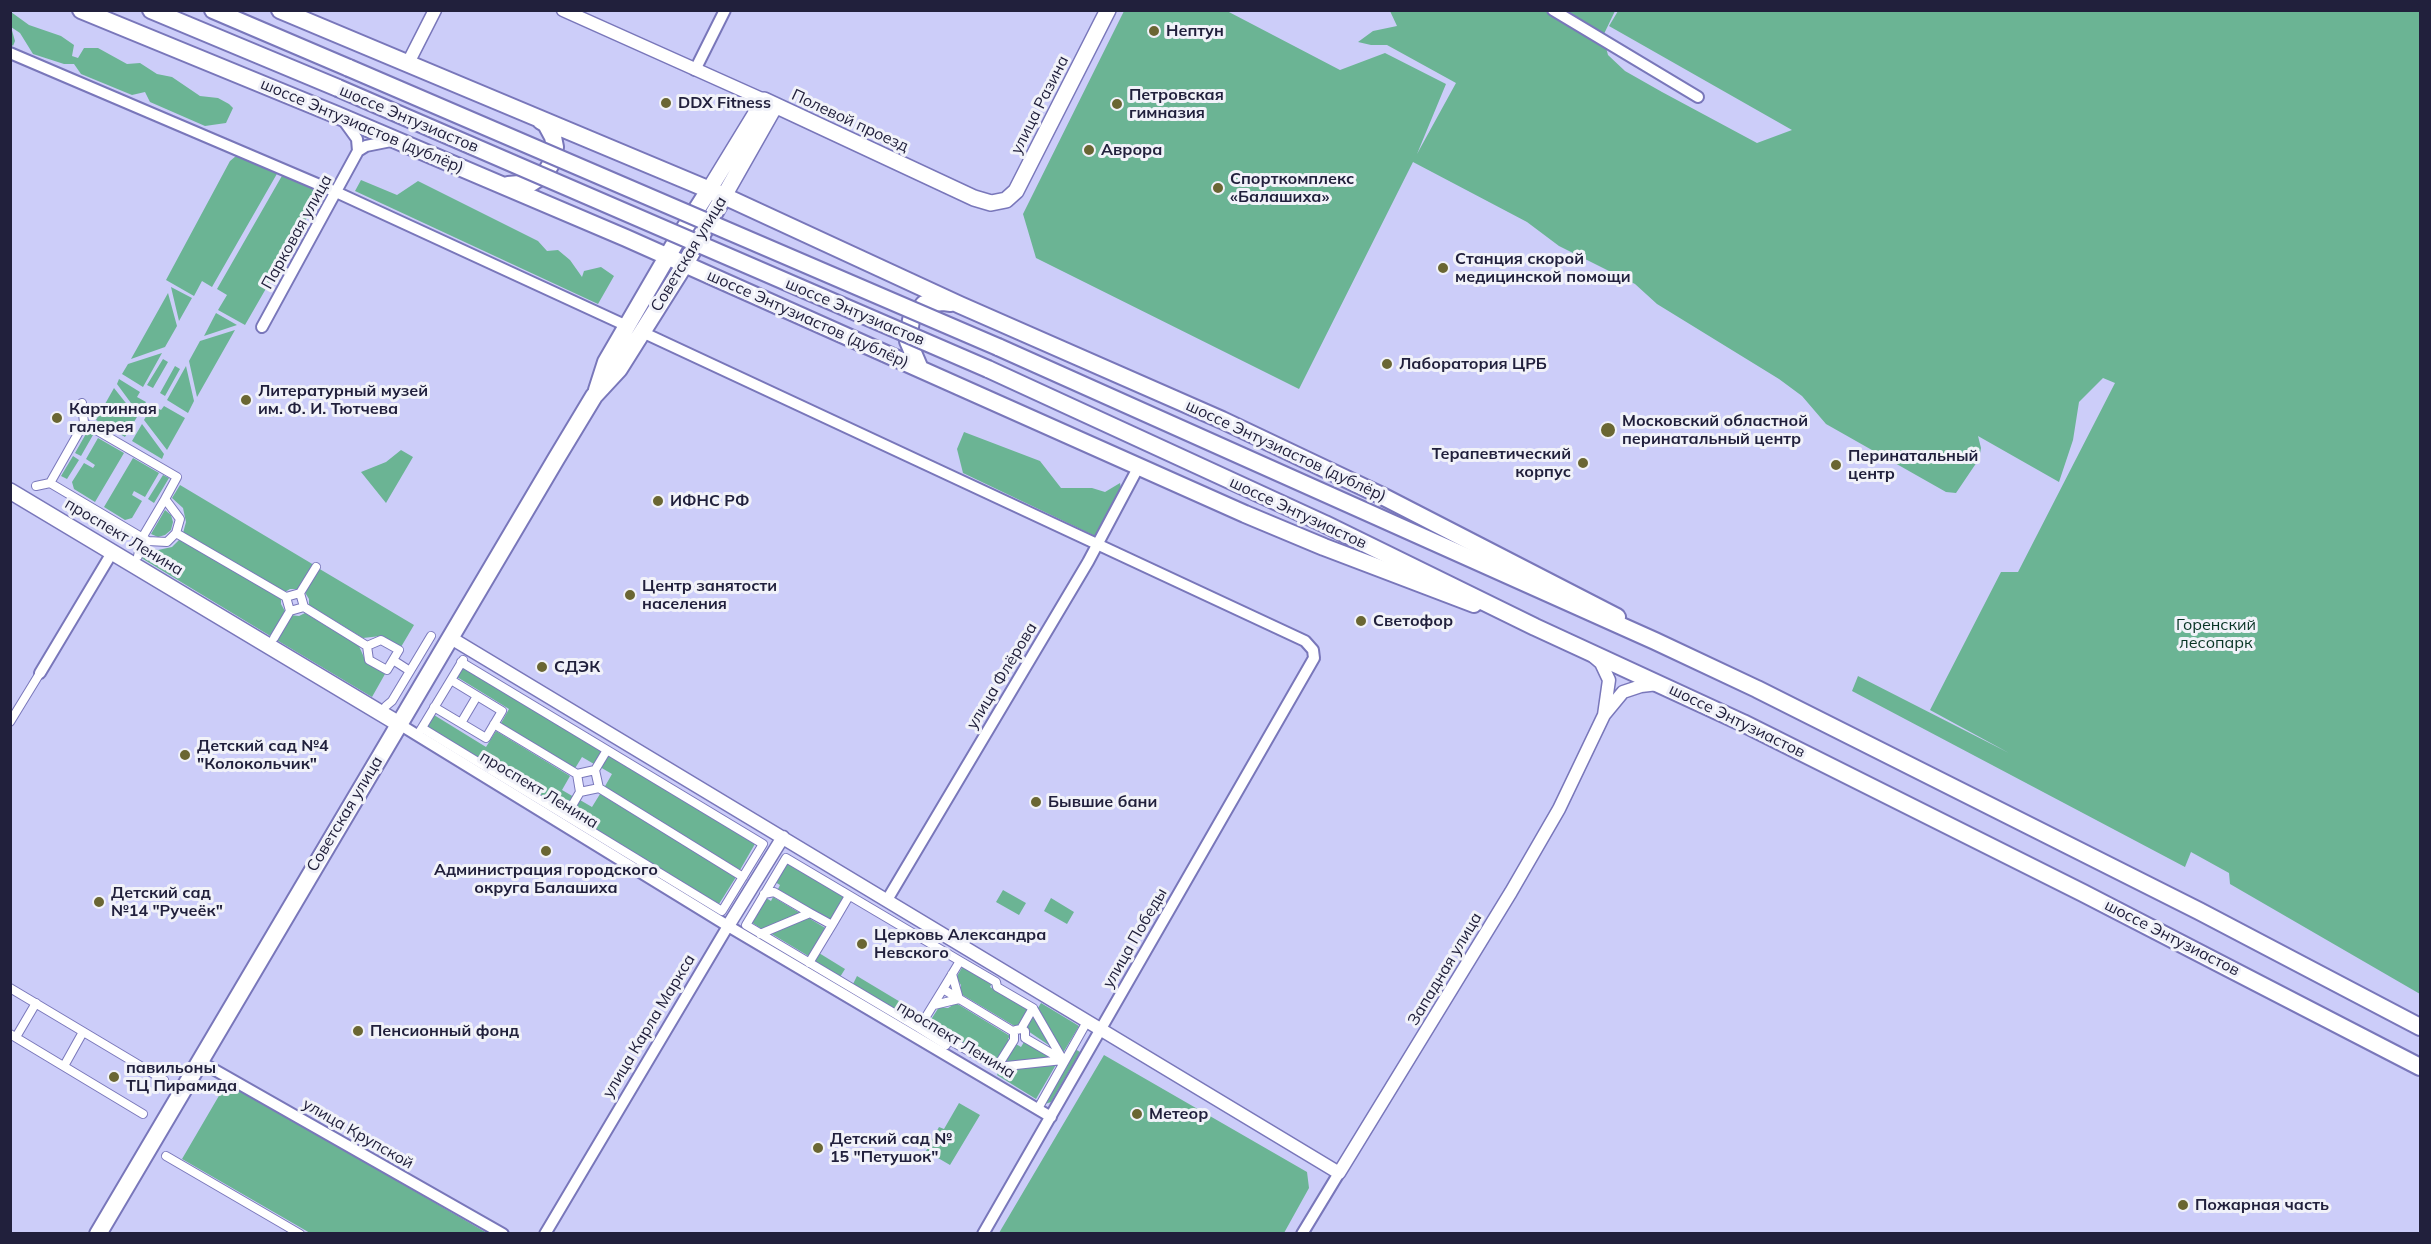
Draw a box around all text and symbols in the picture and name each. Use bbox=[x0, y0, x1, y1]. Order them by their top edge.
place label: Нептун bbox=[1166, 21, 1224, 41]
marker: Нептун bbox=[1147, 24, 1161, 38]
street label: улица Разина bbox=[1007, 53, 1073, 157]
street label: шоссе Энтузиастов (дублёр) bbox=[258, 74, 466, 178]
street label: шоссе Энтузиастов bbox=[337, 81, 481, 157]
street label: Полевой проезд bbox=[788, 85, 912, 157]
place label: Петровская гимназия bbox=[1129, 85, 1224, 123]
place label: DDX Fitness bbox=[678, 93, 771, 113]
marker: DDX Fitness bbox=[659, 96, 673, 110]
marker: Петровская гимназия bbox=[1110, 97, 1124, 111]
place label: Аврора bbox=[1101, 140, 1162, 160]
marker: Аврора bbox=[1082, 143, 1096, 157]
place label: Спорткомплекс «Балашиха» bbox=[1230, 169, 1354, 207]
street label: Парковая улица bbox=[258, 171, 336, 293]
marker: Спорткомплекс «Балашиха» bbox=[1211, 181, 1225, 195]
street label: Советская улица bbox=[647, 193, 731, 315]
place label: Станция скорой медицинской помощи bbox=[1455, 249, 1631, 287]
marker: Станция скорой медицинской помощи bbox=[1436, 261, 1450, 275]
street label: шоссе Энтузиастов (дублёр) bbox=[704, 266, 912, 372]
street label: шоссе Энтузиастов bbox=[783, 274, 927, 350]
place label: Лаборатория ЦРБ bbox=[1399, 354, 1547, 374]
marker: Лаборатория ЦРБ bbox=[1380, 357, 1394, 371]
place label: Литературный музей им. Ф. И. Тютчева bbox=[258, 381, 428, 419]
marker: Литературный музей им. Ф. И. Тютчева bbox=[239, 393, 253, 407]
street label: шоссе Энтузиастов (дублёр) bbox=[1183, 396, 1389, 506]
place label: Картинная галерея bbox=[69, 399, 157, 437]
marker: Картинная галерея bbox=[50, 411, 64, 425]
place label: Московский областной перинатальный центр bbox=[1622, 411, 1808, 449]
marker: Московский областной перинатальный центр bbox=[1599, 421, 1617, 439]
place label: Терапевтический корпус bbox=[1432, 444, 1571, 482]
place label: Перинатальный центр bbox=[1848, 446, 1978, 484]
marker: Терапевтический корпус bbox=[1576, 456, 1590, 470]
marker: Перинатальный центр bbox=[1829, 458, 1843, 472]
street label: шоссе Энтузиастов bbox=[1226, 473, 1370, 553]
place label: ИФНС РФ bbox=[670, 491, 749, 511]
street label: проспект Ленина bbox=[61, 494, 187, 580]
marker: ИФНС РФ bbox=[651, 494, 665, 508]
place label: Центр занятости населения bbox=[642, 576, 777, 614]
marker: Центр занятости населения bbox=[623, 588, 637, 602]
place label: Светофор bbox=[1373, 611, 1453, 631]
marker: Светофор bbox=[1354, 614, 1368, 628]
park label: Горенский лесопарк bbox=[2176, 615, 2256, 653]
street label: улица Флёрова bbox=[963, 619, 1041, 733]
place label: СДЭК bbox=[554, 657, 600, 677]
marker: СДЭК bbox=[535, 660, 549, 674]
street label: шоссе Энтузиастов bbox=[1666, 680, 1808, 762]
place label: Детский сад №4 "Колокольчик" bbox=[197, 736, 329, 774]
street label: проспект Ленина bbox=[476, 747, 602, 833]
marker: Детский сад №4 "Колокольчик" bbox=[178, 748, 192, 762]
street label: Советская улица bbox=[303, 753, 387, 875]
place label: Бывшие бани bbox=[1048, 792, 1157, 812]
marker: Бывшие бани bbox=[1029, 795, 1043, 809]
marker: Администрация городского округа Балашиха bbox=[539, 844, 553, 858]
place label: Администрация городского округа Балашиха bbox=[434, 860, 658, 898]
place label: Детский сад №14 "Ручеёк" bbox=[111, 883, 223, 921]
street label: улица Победы bbox=[1099, 885, 1171, 991]
marker: Детский сад №14 "Ручеёк" bbox=[92, 895, 106, 909]
street label: шоссе Энтузиастов bbox=[2101, 896, 2243, 980]
street label: Западная улица bbox=[1404, 909, 1486, 1029]
place label: Церковь Александра Невского bbox=[874, 925, 1046, 963]
marker: Церковь Александра Невского bbox=[855, 937, 869, 951]
street label: улица Карла Маркса bbox=[599, 951, 699, 1101]
street label: проспект Ленина bbox=[893, 997, 1019, 1083]
place label: Пенсионный фонд bbox=[370, 1021, 519, 1041]
marker: Пенсионный фонд bbox=[351, 1024, 365, 1038]
place label: павильоны ТЦ Пирамида bbox=[126, 1058, 237, 1096]
marker: павильоны ТЦ Пирамида bbox=[107, 1070, 121, 1084]
street label: улица Крупской bbox=[299, 1095, 417, 1173]
place label: Метеор bbox=[1149, 1104, 1208, 1124]
marker: Метеор bbox=[1130, 1107, 1144, 1121]
place label: Детский сад № 15 "Петушок" bbox=[830, 1129, 952, 1167]
marker: Детский сад № 15 "Петушок" bbox=[811, 1141, 825, 1155]
place label: Пожарная часть bbox=[2195, 1195, 2329, 1215]
marker: Пожарная часть bbox=[2176, 1198, 2190, 1212]

